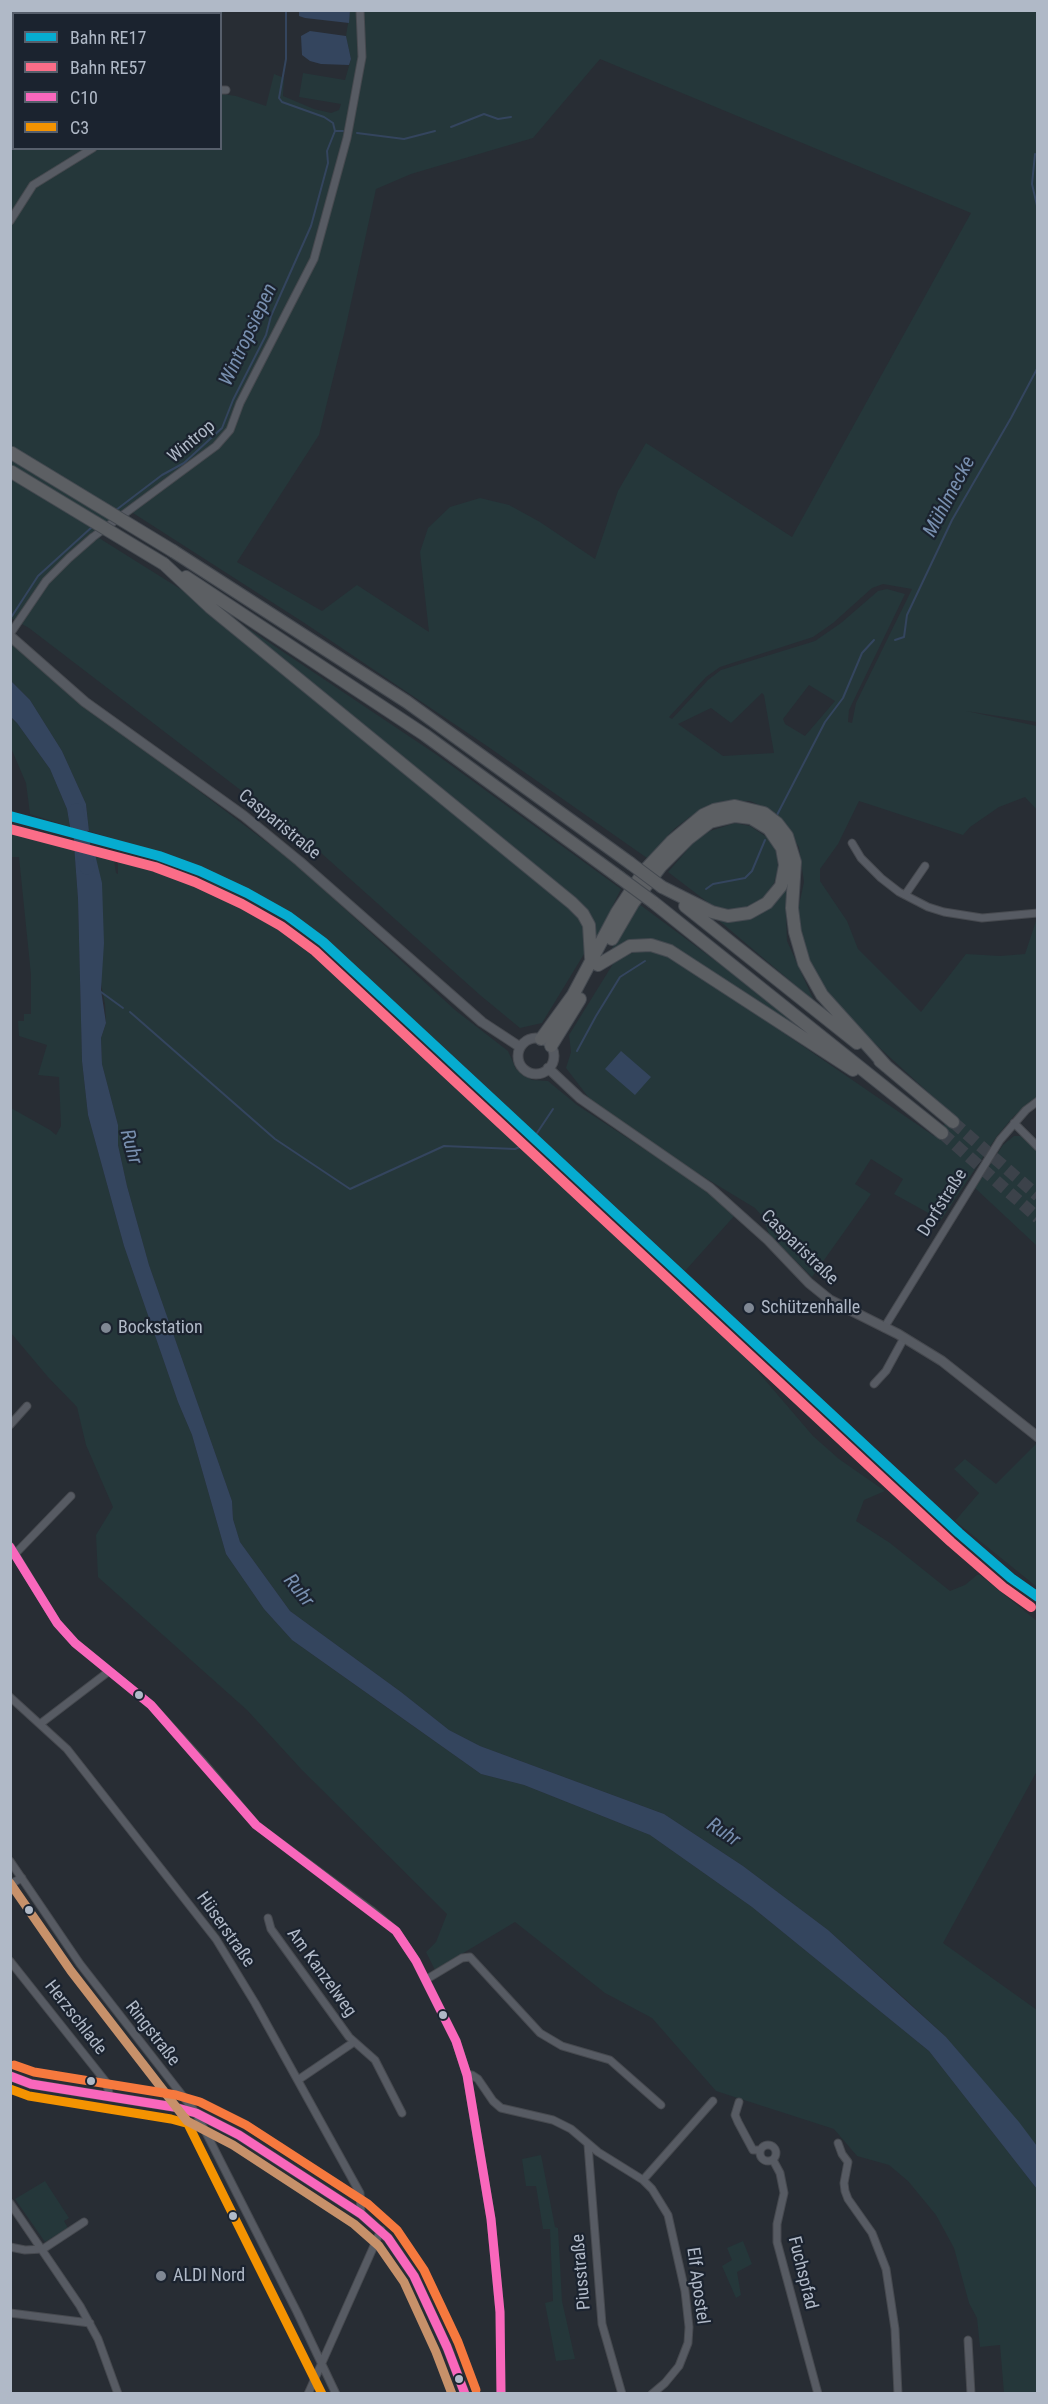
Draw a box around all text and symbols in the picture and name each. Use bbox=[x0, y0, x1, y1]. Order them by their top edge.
legend bbox=[12, 12, 222, 150]
text: Bahn RE17 bbox=[70, 27, 146, 48]
text: Bahn RE57 bbox=[70, 57, 146, 78]
text: C10 bbox=[70, 87, 98, 108]
text: C3 bbox=[70, 117, 89, 138]
water label: Wintropsiepen bbox=[215, 280, 283, 390]
street label: Wintrop bbox=[164, 416, 220, 468]
water label: Mühlmecke bbox=[919, 452, 981, 542]
street label: Casparistraße bbox=[234, 785, 324, 865]
water label: Ruhr bbox=[114, 1127, 146, 1167]
street label: Dorfstraße bbox=[914, 1165, 972, 1241]
street label: Casparistraße bbox=[756, 1206, 842, 1290]
place label: Schützenhalle bbox=[761, 1297, 860, 1319]
marker: Schützenhalle bbox=[742, 1301, 756, 1315]
place label: Bockstation bbox=[118, 1317, 203, 1339]
marker: Bockstation bbox=[99, 1321, 113, 1335]
water label: Ruhr bbox=[278, 1570, 318, 1612]
unlabelled marker bbox=[133, 1689, 145, 1701]
water label: Ruhr bbox=[702, 1813, 744, 1853]
street label: Hüserstraße bbox=[191, 1888, 259, 1972]
unlabelled marker bbox=[23, 1904, 35, 1916]
street label: Am Kanzelweg bbox=[282, 1924, 360, 2022]
street label: Herzschlade bbox=[39, 1977, 111, 2059]
street label: Ringstraße bbox=[120, 1997, 184, 2071]
unlabelled marker bbox=[437, 2009, 449, 2021]
unlabelled marker bbox=[85, 2075, 97, 2087]
unlabelled marker bbox=[227, 2210, 239, 2222]
street label: Piusstraße bbox=[568, 2233, 596, 2311]
street label: Fuchspfad bbox=[783, 2234, 821, 2312]
street label: Elf Apostel bbox=[681, 2246, 713, 2326]
place label: ALDI Nord bbox=[173, 2265, 245, 2287]
marker: ALDI Nord bbox=[154, 2269, 168, 2283]
unlabelled marker bbox=[453, 2373, 465, 2385]

